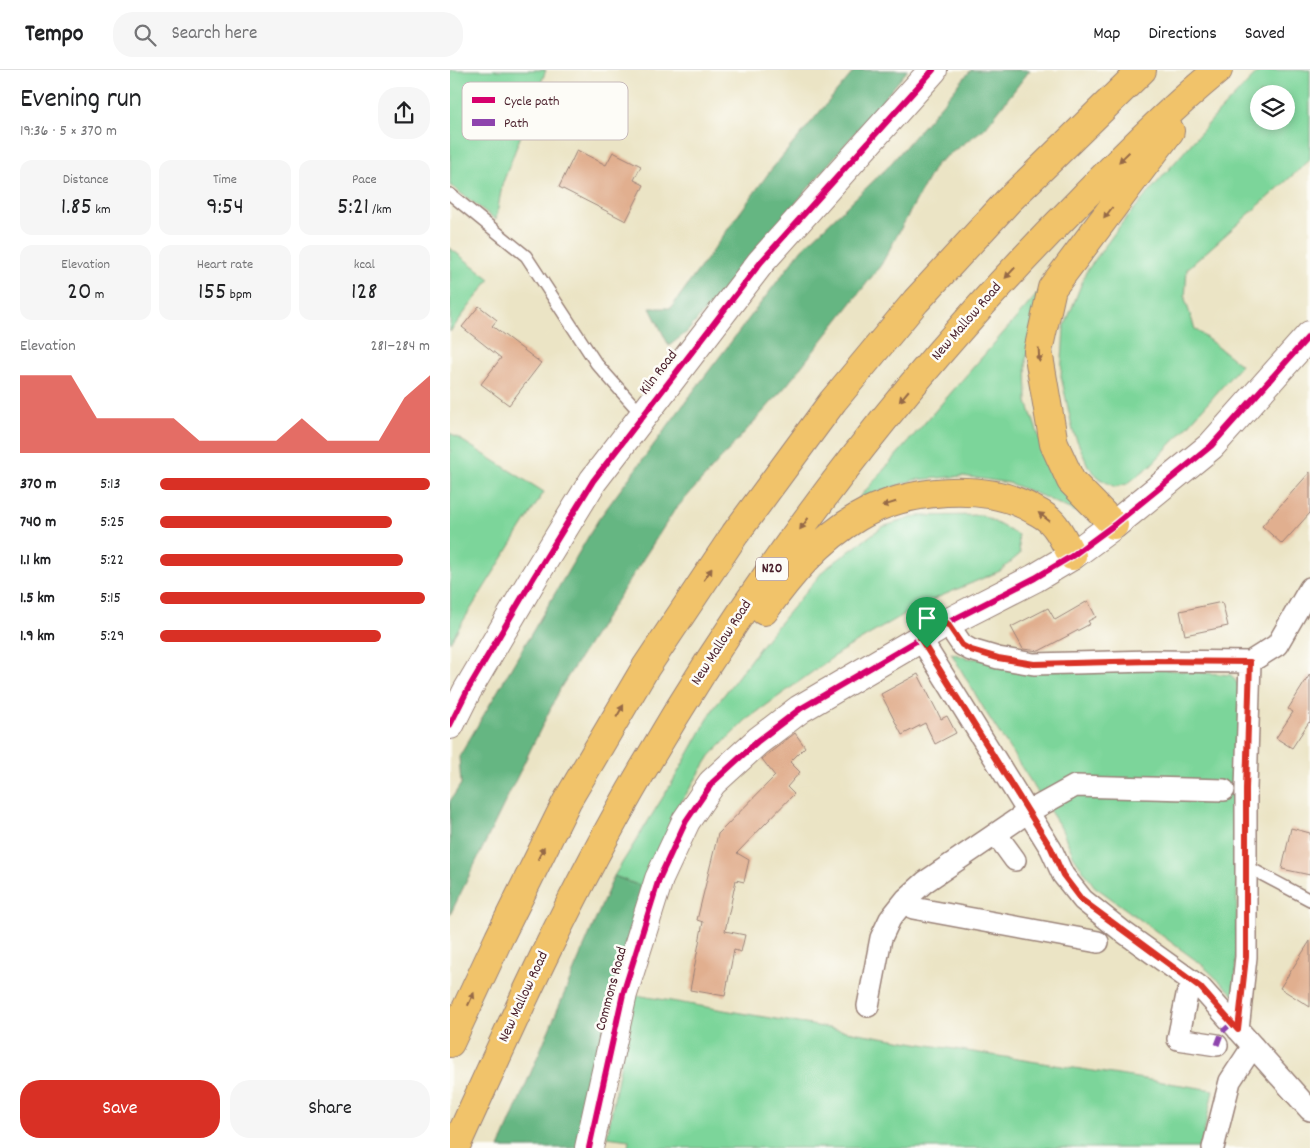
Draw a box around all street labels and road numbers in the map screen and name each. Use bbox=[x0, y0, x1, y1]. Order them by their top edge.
street label: New Mallow Road bbox=[927, 278, 1007, 366]
street label: Kiln Road bbox=[634, 346, 684, 400]
road number: N20 bbox=[756, 558, 788, 580]
street label: New Mallow Road bbox=[686, 596, 758, 690]
street label: Commons Road bbox=[590, 945, 634, 1033]
street label: New Mallow Road bbox=[493, 948, 555, 1046]

